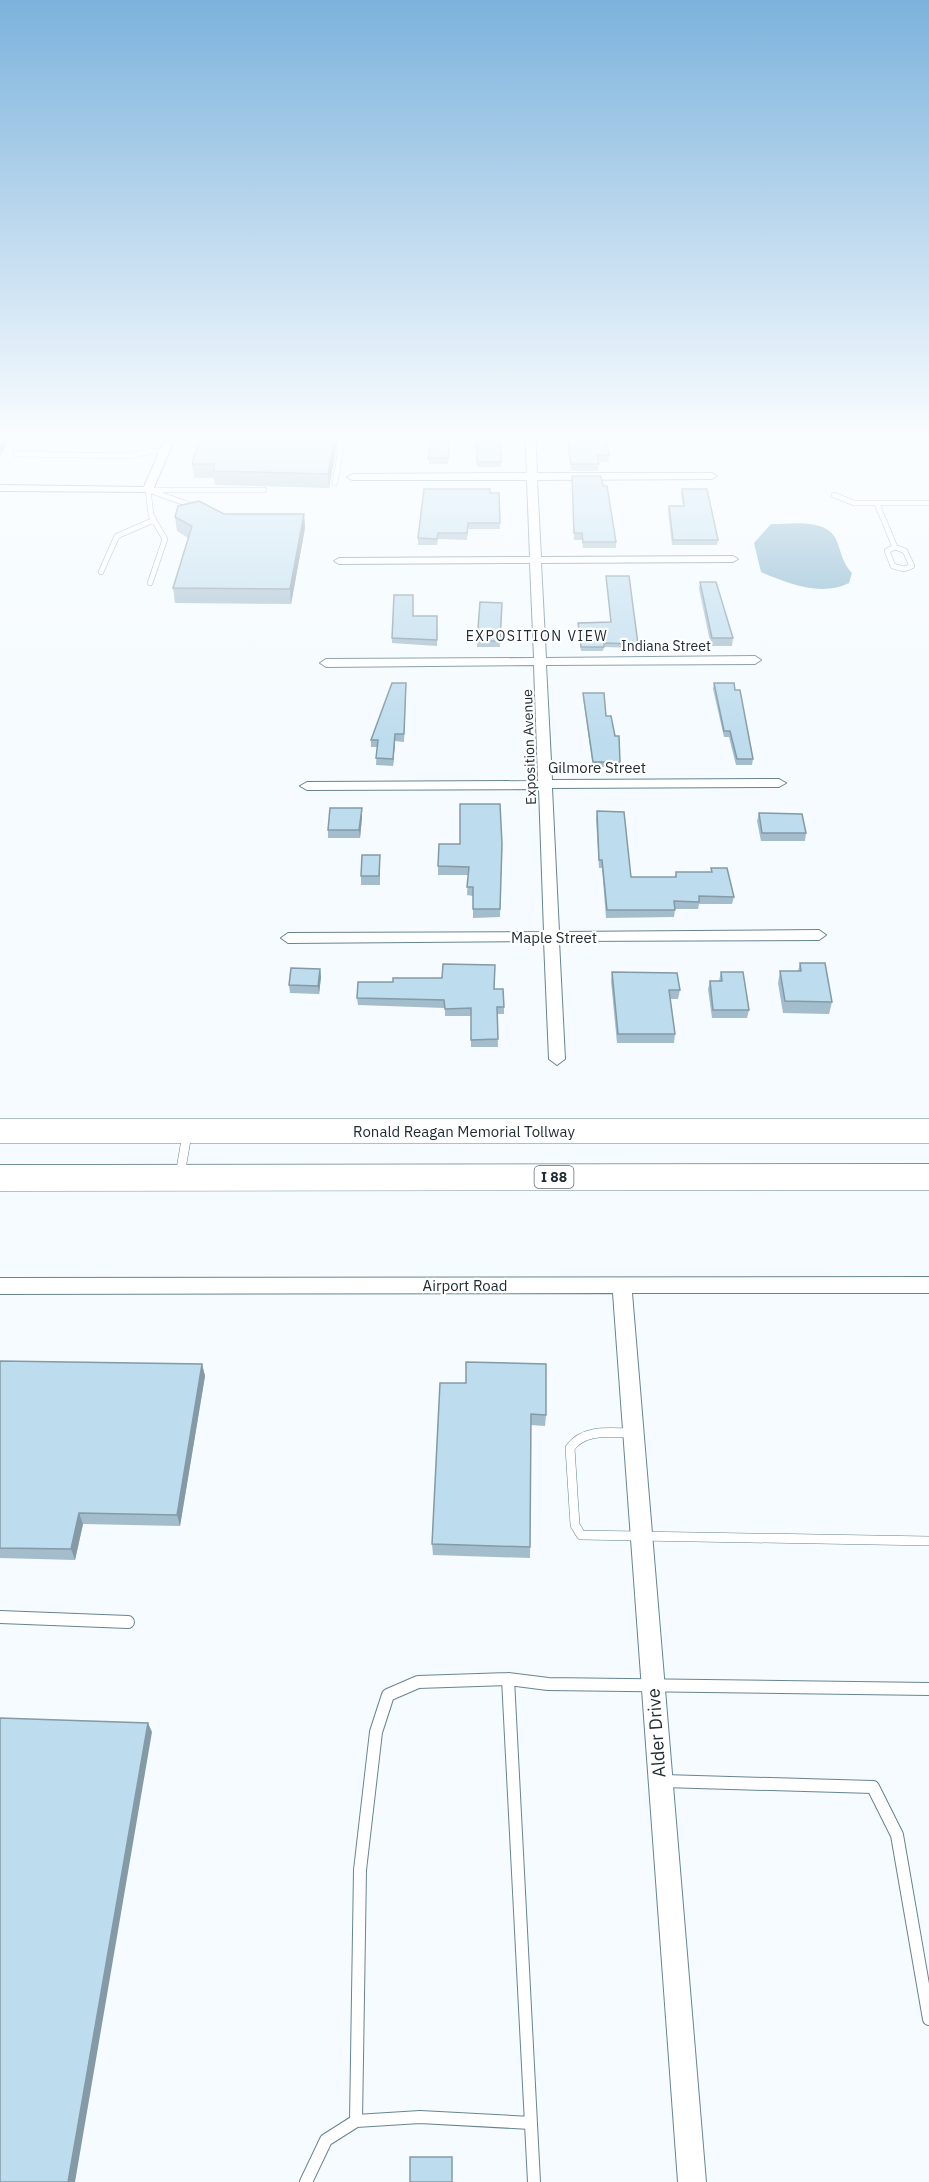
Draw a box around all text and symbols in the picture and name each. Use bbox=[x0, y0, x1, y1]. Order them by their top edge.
district label: EXPOSITION VIEW bbox=[466, 627, 608, 645]
street label: Indiana Street bbox=[621, 637, 711, 655]
street label: Exposition Avenue bbox=[518, 689, 540, 805]
street label: Gilmore Street bbox=[548, 758, 646, 777]
street label: Maple Street bbox=[511, 928, 597, 947]
street label: Ronald Reagan Memorial Tollway bbox=[353, 1122, 575, 1141]
road number: I 88 bbox=[534, 1166, 574, 1188]
street label: Airport Road bbox=[423, 1276, 507, 1295]
street label: Alder Drive bbox=[641, 1687, 671, 1778]

